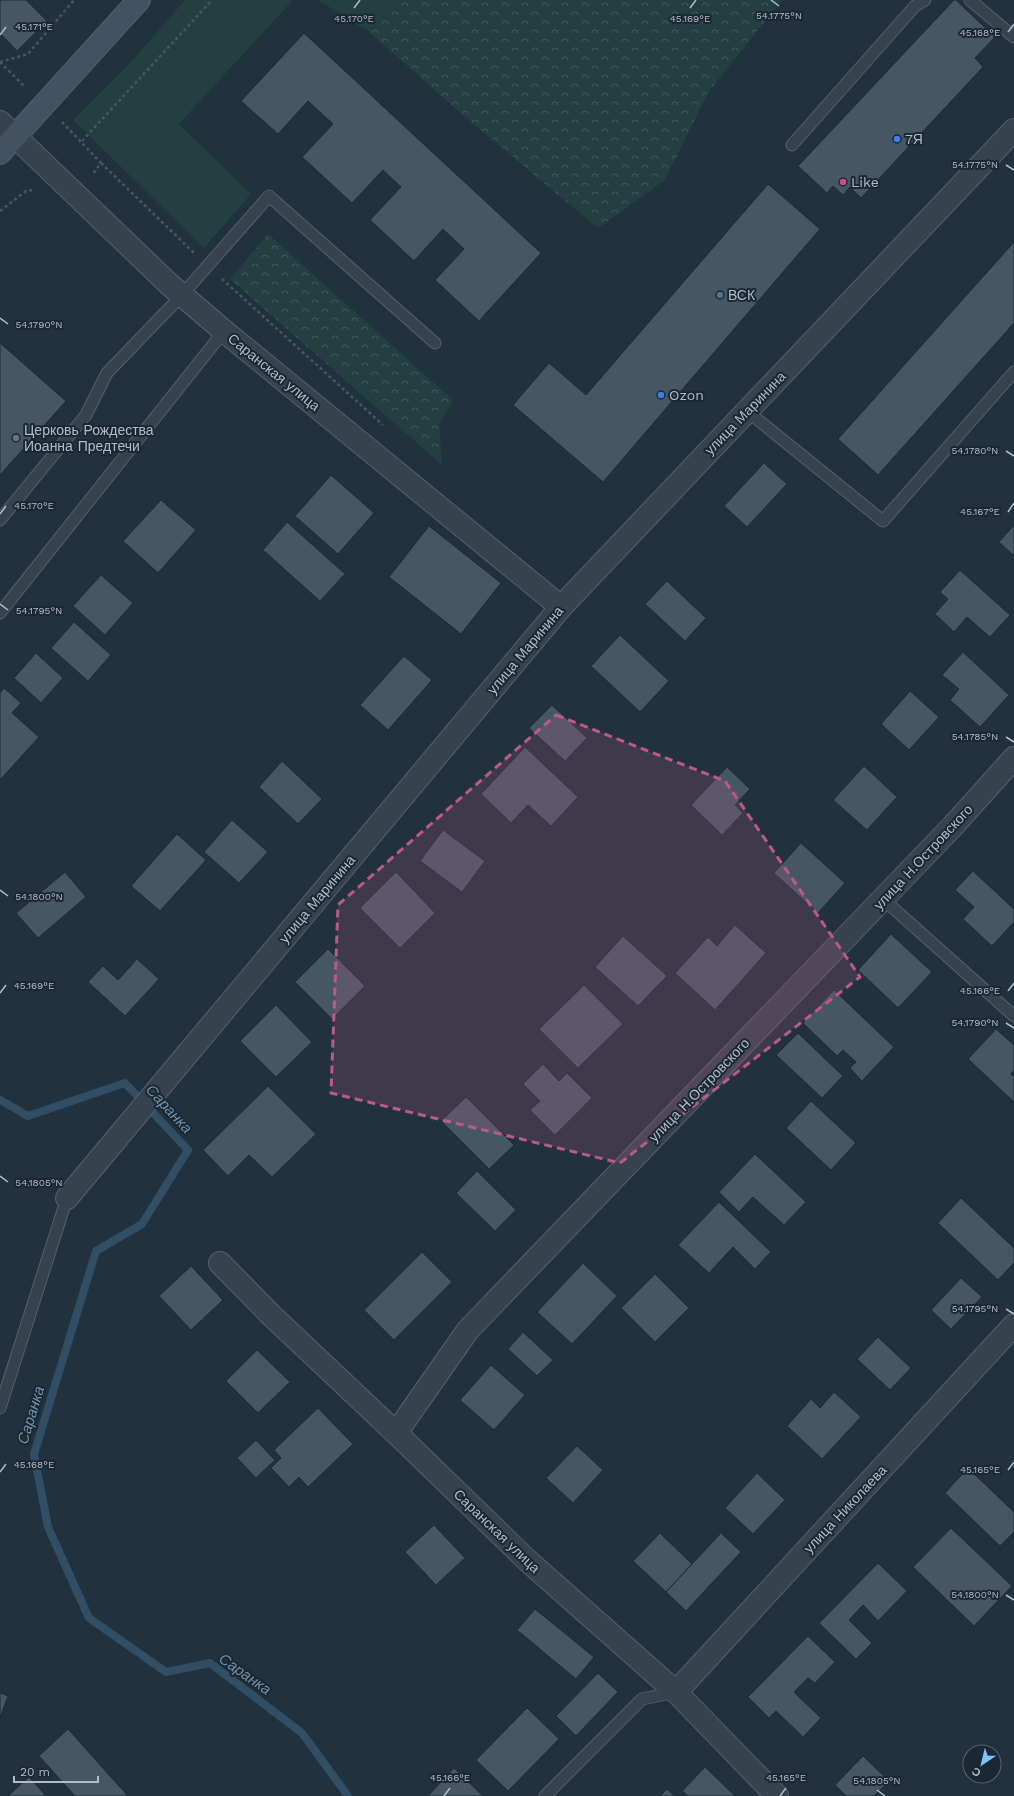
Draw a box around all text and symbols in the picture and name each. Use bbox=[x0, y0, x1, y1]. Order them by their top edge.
text: 54.1775°N bbox=[756, 10, 802, 21]
text: 45.170°E bbox=[334, 13, 374, 24]
text: 45.169°E bbox=[670, 13, 710, 24]
text: 45.171°E bbox=[15, 21, 53, 32]
text: 45.168°E bbox=[960, 27, 1000, 38]
place label: 7Я bbox=[905, 131, 923, 147]
marker: 7Я bbox=[892, 134, 902, 144]
text: 54.1775°N bbox=[952, 159, 998, 170]
place label: Like bbox=[851, 174, 879, 190]
marker: Like bbox=[838, 177, 848, 187]
place label: ВСК bbox=[728, 287, 756, 303]
marker: ВСК bbox=[715, 290, 725, 300]
text: 54.1790°N bbox=[15, 319, 63, 330]
street label: Саранская улица bbox=[225, 330, 323, 414]
street label: улица Маринина bbox=[701, 368, 789, 458]
place label: Ozon bbox=[669, 387, 704, 403]
marker: Ozon bbox=[656, 390, 666, 400]
place label: Церковь Рождества Иоанна Предтечи bbox=[24, 422, 154, 454]
marker: Церковь Рождества Иоанна Предтечи bbox=[11, 433, 21, 443]
text: 54.1780°N bbox=[952, 445, 998, 456]
text: 45.170°E bbox=[14, 500, 54, 511]
text: 45.167°E bbox=[960, 506, 1000, 517]
street label: улица Маринина bbox=[484, 603, 566, 697]
text: 54.1795°N bbox=[16, 605, 62, 616]
text: 54.1785°N bbox=[952, 731, 998, 742]
street label: улица Н.Островского bbox=[870, 801, 976, 913]
street label: улица Маринина bbox=[276, 852, 358, 946]
text: 54.1800°N bbox=[15, 891, 63, 902]
text: 45.169°E bbox=[14, 980, 54, 991]
text: 45.166°E bbox=[960, 985, 1000, 996]
text: 54.1790°N bbox=[951, 1017, 999, 1028]
street label: улица Н.Островского bbox=[645, 1035, 753, 1145]
water label: Саранка bbox=[142, 1081, 196, 1137]
text: 54.1805°N bbox=[15, 1177, 63, 1188]
text: 54.1795°N bbox=[952, 1303, 998, 1314]
water label: Саранка bbox=[14, 1384, 48, 1446]
text: 45.168°E bbox=[14, 1459, 54, 1470]
street label: улица Николаева bbox=[800, 1462, 890, 1556]
text: 45.165°E bbox=[960, 1464, 1000, 1475]
street label: Саранская улица bbox=[451, 1486, 544, 1576]
text: 54.1800°N bbox=[951, 1589, 999, 1600]
water label: Саранка bbox=[215, 1650, 275, 1698]
north arrow bbox=[962, 1744, 1002, 1784]
scale bar bbox=[14, 1758, 98, 1784]
text: С bbox=[970, 1764, 984, 1779]
text: 20 m bbox=[20, 1765, 50, 1779]
text: 45.166°E bbox=[430, 1772, 470, 1783]
text: 45.165°E bbox=[766, 1772, 806, 1783]
text: 54.1805°N bbox=[853, 1775, 901, 1786]

